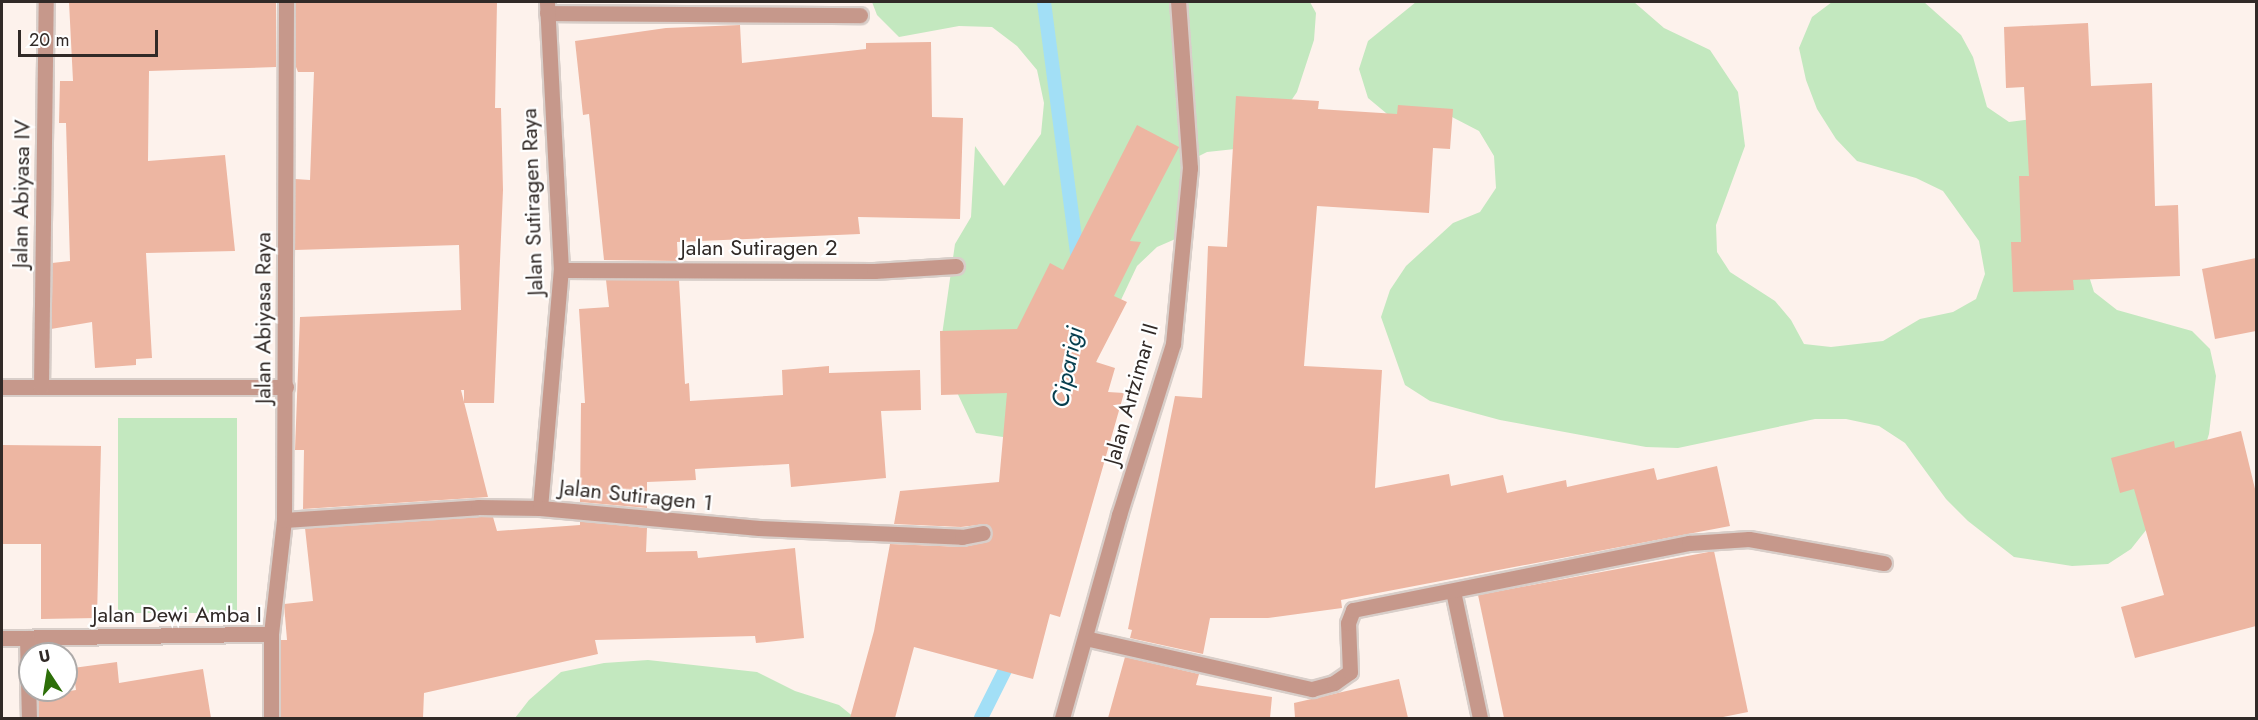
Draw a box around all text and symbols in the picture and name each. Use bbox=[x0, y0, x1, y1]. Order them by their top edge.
scale bar bbox=[21, 18, 160, 56]
text: 20 m bbox=[29, 27, 69, 53]
street label: Jalan Sutiragen Raya bbox=[516, 108, 548, 296]
street label: Jalan Abiyasa IV bbox=[7, 119, 35, 269]
street label: Jalan Abiyasa Raya bbox=[250, 232, 276, 404]
street label: Jalan Sutiragen 2 bbox=[681, 235, 837, 261]
street label: Jalan Artzimar II bbox=[1098, 320, 1164, 468]
water label: Ciparigi bbox=[1045, 324, 1089, 410]
street label: Jalan Sutiragen 1 bbox=[558, 474, 714, 516]
street label: Jalan Dewi Amba I bbox=[92, 602, 262, 628]
north arrow bbox=[18, 642, 78, 702]
text: U bbox=[37, 643, 52, 668]

